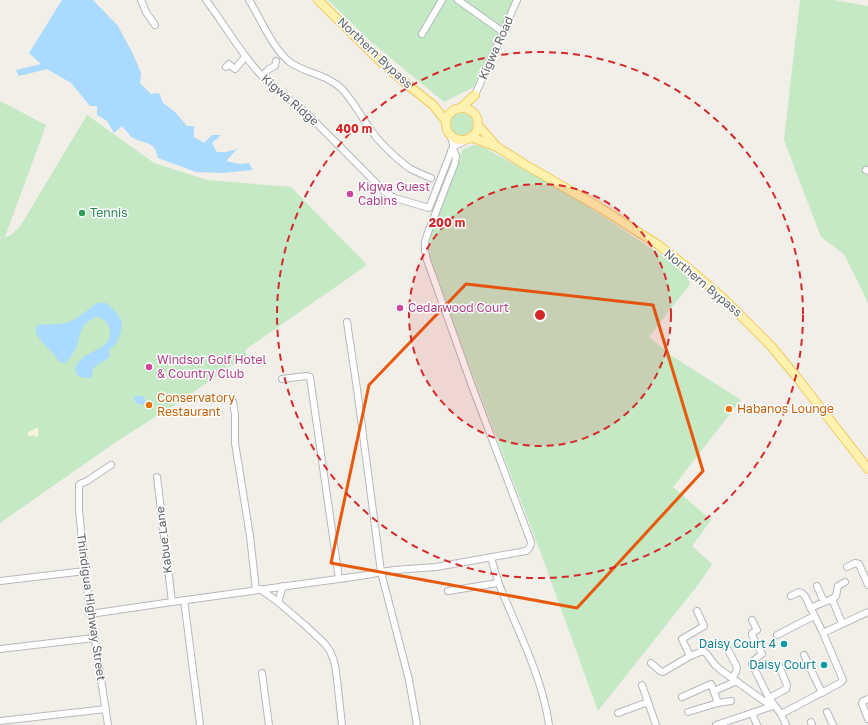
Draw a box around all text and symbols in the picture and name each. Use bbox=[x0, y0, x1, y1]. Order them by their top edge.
street label: Northern Bypass bbox=[335, 14, 416, 91]
street label: Kigwa Road bbox=[475, 14, 516, 82]
street label: Kigwa Ridge bbox=[259, 71, 322, 129]
text: 400 m bbox=[336, 121, 372, 136]
place label: Kigwa Guest Cabins bbox=[358, 179, 430, 208]
marker: Kigwa Guest Cabins bbox=[345, 189, 355, 199]
place label: Tennis bbox=[90, 205, 128, 220]
marker: Tennis bbox=[77, 208, 87, 218]
text: 200 m bbox=[429, 215, 465, 230]
street label: Northern Bypass bbox=[661, 246, 745, 320]
place label: Cedarwood Court bbox=[408, 300, 509, 315]
marker: Cedarwood Court bbox=[395, 303, 405, 313]
centre of rings bbox=[533, 308, 547, 322]
place label: Windsor Golf Hotel & Country Club bbox=[157, 352, 266, 381]
marker: Windsor Golf Hotel & Country Club bbox=[144, 362, 154, 372]
place label: Conservatory Restaurant bbox=[157, 390, 235, 419]
marker: Conservatory Restaurant bbox=[144, 400, 154, 410]
place label: Habanos Lounge bbox=[737, 401, 834, 416]
marker: Habanos Lounge bbox=[724, 404, 734, 414]
street label: Kabue Lane bbox=[152, 506, 175, 575]
street label: Thindigua Highway Street bbox=[74, 532, 109, 682]
place label: Daisy Court 4 bbox=[699, 636, 776, 651]
marker: Daisy Court 4 bbox=[779, 639, 789, 649]
place label: Daisy Court bbox=[749, 657, 816, 672]
marker: Daisy Court bbox=[819, 660, 829, 670]

